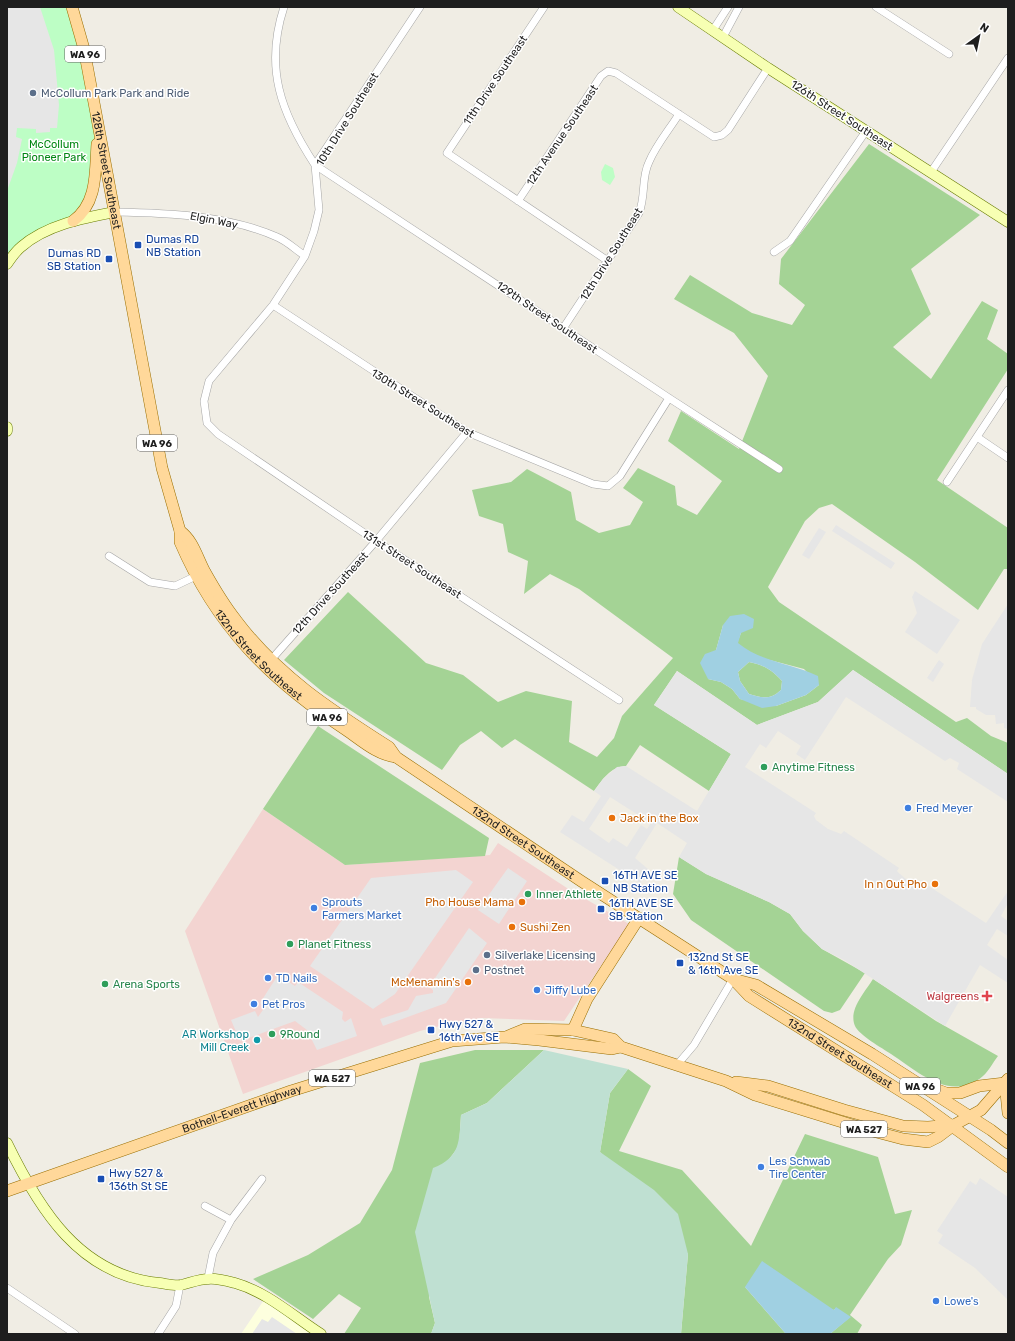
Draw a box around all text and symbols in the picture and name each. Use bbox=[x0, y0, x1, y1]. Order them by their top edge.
north arrow bbox=[959, 16, 999, 56]
text: N bbox=[977, 20, 991, 36]
street label: 11th Drive Southeast bbox=[461, 32, 531, 128]
road number: WA 96 bbox=[65, 46, 105, 62]
street label: 10th Drive Southeast bbox=[313, 70, 382, 168]
street label: 126th Street Southeast bbox=[788, 78, 896, 154]
street label: 12th Avenue Southeast bbox=[524, 82, 601, 188]
place label: McCollum Park Park and Ride bbox=[41, 87, 189, 100]
marker: McCollum Park Park and Ride bbox=[28, 88, 38, 98]
street label: 128th Street Southeast bbox=[89, 110, 124, 231]
park label: McCollum Pioneer Park bbox=[22, 138, 87, 164]
street label: 12th Drive Southeast bbox=[578, 205, 646, 303]
street label: Elgin Way bbox=[189, 209, 239, 231]
place label: Dumas RD NB Station bbox=[146, 233, 201, 259]
marker: Dumas RD NB Station bbox=[133, 240, 143, 250]
place label: Dumas RD SB Station bbox=[47, 247, 101, 273]
marker: Dumas RD SB Station bbox=[104, 254, 114, 264]
street label: 129th Street Southeast bbox=[494, 279, 600, 356]
street label: 130th Street Southeast bbox=[369, 366, 477, 441]
road number: WA 96 bbox=[137, 435, 177, 451]
street label: 131st Street Southeast bbox=[360, 527, 464, 602]
street label: 12th Drive Southeast bbox=[290, 549, 371, 637]
street label: 132nd Street Southeast bbox=[212, 607, 305, 703]
road number: WA 96 bbox=[307, 709, 347, 725]
place label: Anytime Fitness bbox=[772, 761, 855, 774]
marker: Anytime Fitness bbox=[759, 762, 769, 772]
place label: Fred Meyer bbox=[916, 802, 973, 815]
street label: 132nd Street Southeast bbox=[469, 803, 577, 882]
marker: Fred Meyer bbox=[903, 803, 913, 813]
place label: Jack in the Box bbox=[620, 812, 698, 825]
marker: Jack in the Box bbox=[607, 813, 617, 823]
place label: 16TH AVE SE NB Station bbox=[613, 869, 678, 895]
marker: 16TH AVE SE NB Station bbox=[600, 876, 610, 886]
place label: In n Out Pho bbox=[864, 878, 927, 891]
marker: In n Out Pho bbox=[930, 879, 940, 889]
place label: Inner Athlete bbox=[536, 888, 602, 901]
marker: Inner Athlete bbox=[523, 889, 533, 899]
place label: Sprouts Farmers Market bbox=[322, 896, 402, 922]
place label: Pho House Mama bbox=[425, 896, 514, 909]
marker: Pho House Mama bbox=[517, 897, 527, 907]
place label: 16TH AVE SE SB Station bbox=[609, 897, 674, 923]
marker: Sprouts Farmers Market bbox=[309, 903, 319, 913]
marker: 16TH AVE SE SB Station bbox=[596, 904, 606, 914]
place label: Sushi Zen bbox=[520, 921, 570, 934]
marker: Sushi Zen bbox=[507, 922, 517, 932]
place label: Planet Fitness bbox=[298, 938, 371, 951]
marker: Planet Fitness bbox=[285, 939, 295, 949]
place label: Silverlake Licensing bbox=[495, 949, 596, 962]
marker: Silverlake Licensing bbox=[482, 950, 492, 960]
place label: 132nd St SE & 16th Ave SE bbox=[688, 951, 759, 977]
marker: 132nd St SE & 16th Ave SE bbox=[675, 958, 685, 968]
place label: Postnet bbox=[484, 964, 525, 977]
marker: Postnet bbox=[471, 965, 481, 975]
place label: TD Nails bbox=[276, 972, 318, 985]
marker: TD Nails bbox=[263, 973, 273, 983]
place label: McMenamin's bbox=[391, 976, 460, 989]
marker: McMenamin's bbox=[463, 977, 473, 987]
place label: Arena Sports bbox=[113, 978, 180, 991]
marker: Arena Sports bbox=[100, 979, 110, 989]
place label: Jiffy Lube bbox=[545, 984, 596, 997]
marker: Jiffy Lube bbox=[532, 985, 542, 995]
place label: Walgreens bbox=[926, 990, 979, 1003]
marker: Walgreens bbox=[982, 991, 992, 1001]
place label: Pet Pros bbox=[262, 998, 306, 1011]
marker: Pet Pros bbox=[249, 999, 259, 1009]
street label: 132nd Street Southeast bbox=[785, 1016, 895, 1091]
place label: Hwy 527 & 16th Ave SE bbox=[439, 1018, 499, 1044]
marker: Hwy 527 & 16th Ave SE bbox=[426, 1025, 436, 1035]
place label: AR Workshop Mill Creek bbox=[182, 1028, 249, 1054]
place label: 9Round bbox=[280, 1028, 320, 1041]
marker: 9Round bbox=[267, 1029, 277, 1039]
marker: AR Workshop Mill Creek bbox=[252, 1035, 262, 1045]
road number: WA 527 bbox=[309, 1070, 355, 1086]
road number: WA 96 bbox=[900, 1078, 940, 1094]
street label: Bothell-Everett Highway bbox=[180, 1082, 303, 1136]
road number: WA 527 bbox=[841, 1121, 887, 1137]
place label: Les Schwab Tire Center bbox=[769, 1155, 830, 1181]
marker: Les Schwab Tire Center bbox=[756, 1162, 766, 1172]
place label: Hwy 527 & 136th St SE bbox=[109, 1167, 168, 1193]
marker: Hwy 527 & 136th St SE bbox=[96, 1174, 106, 1184]
place label: Lowe's bbox=[944, 1295, 979, 1308]
marker: Lowe's bbox=[931, 1296, 941, 1306]

